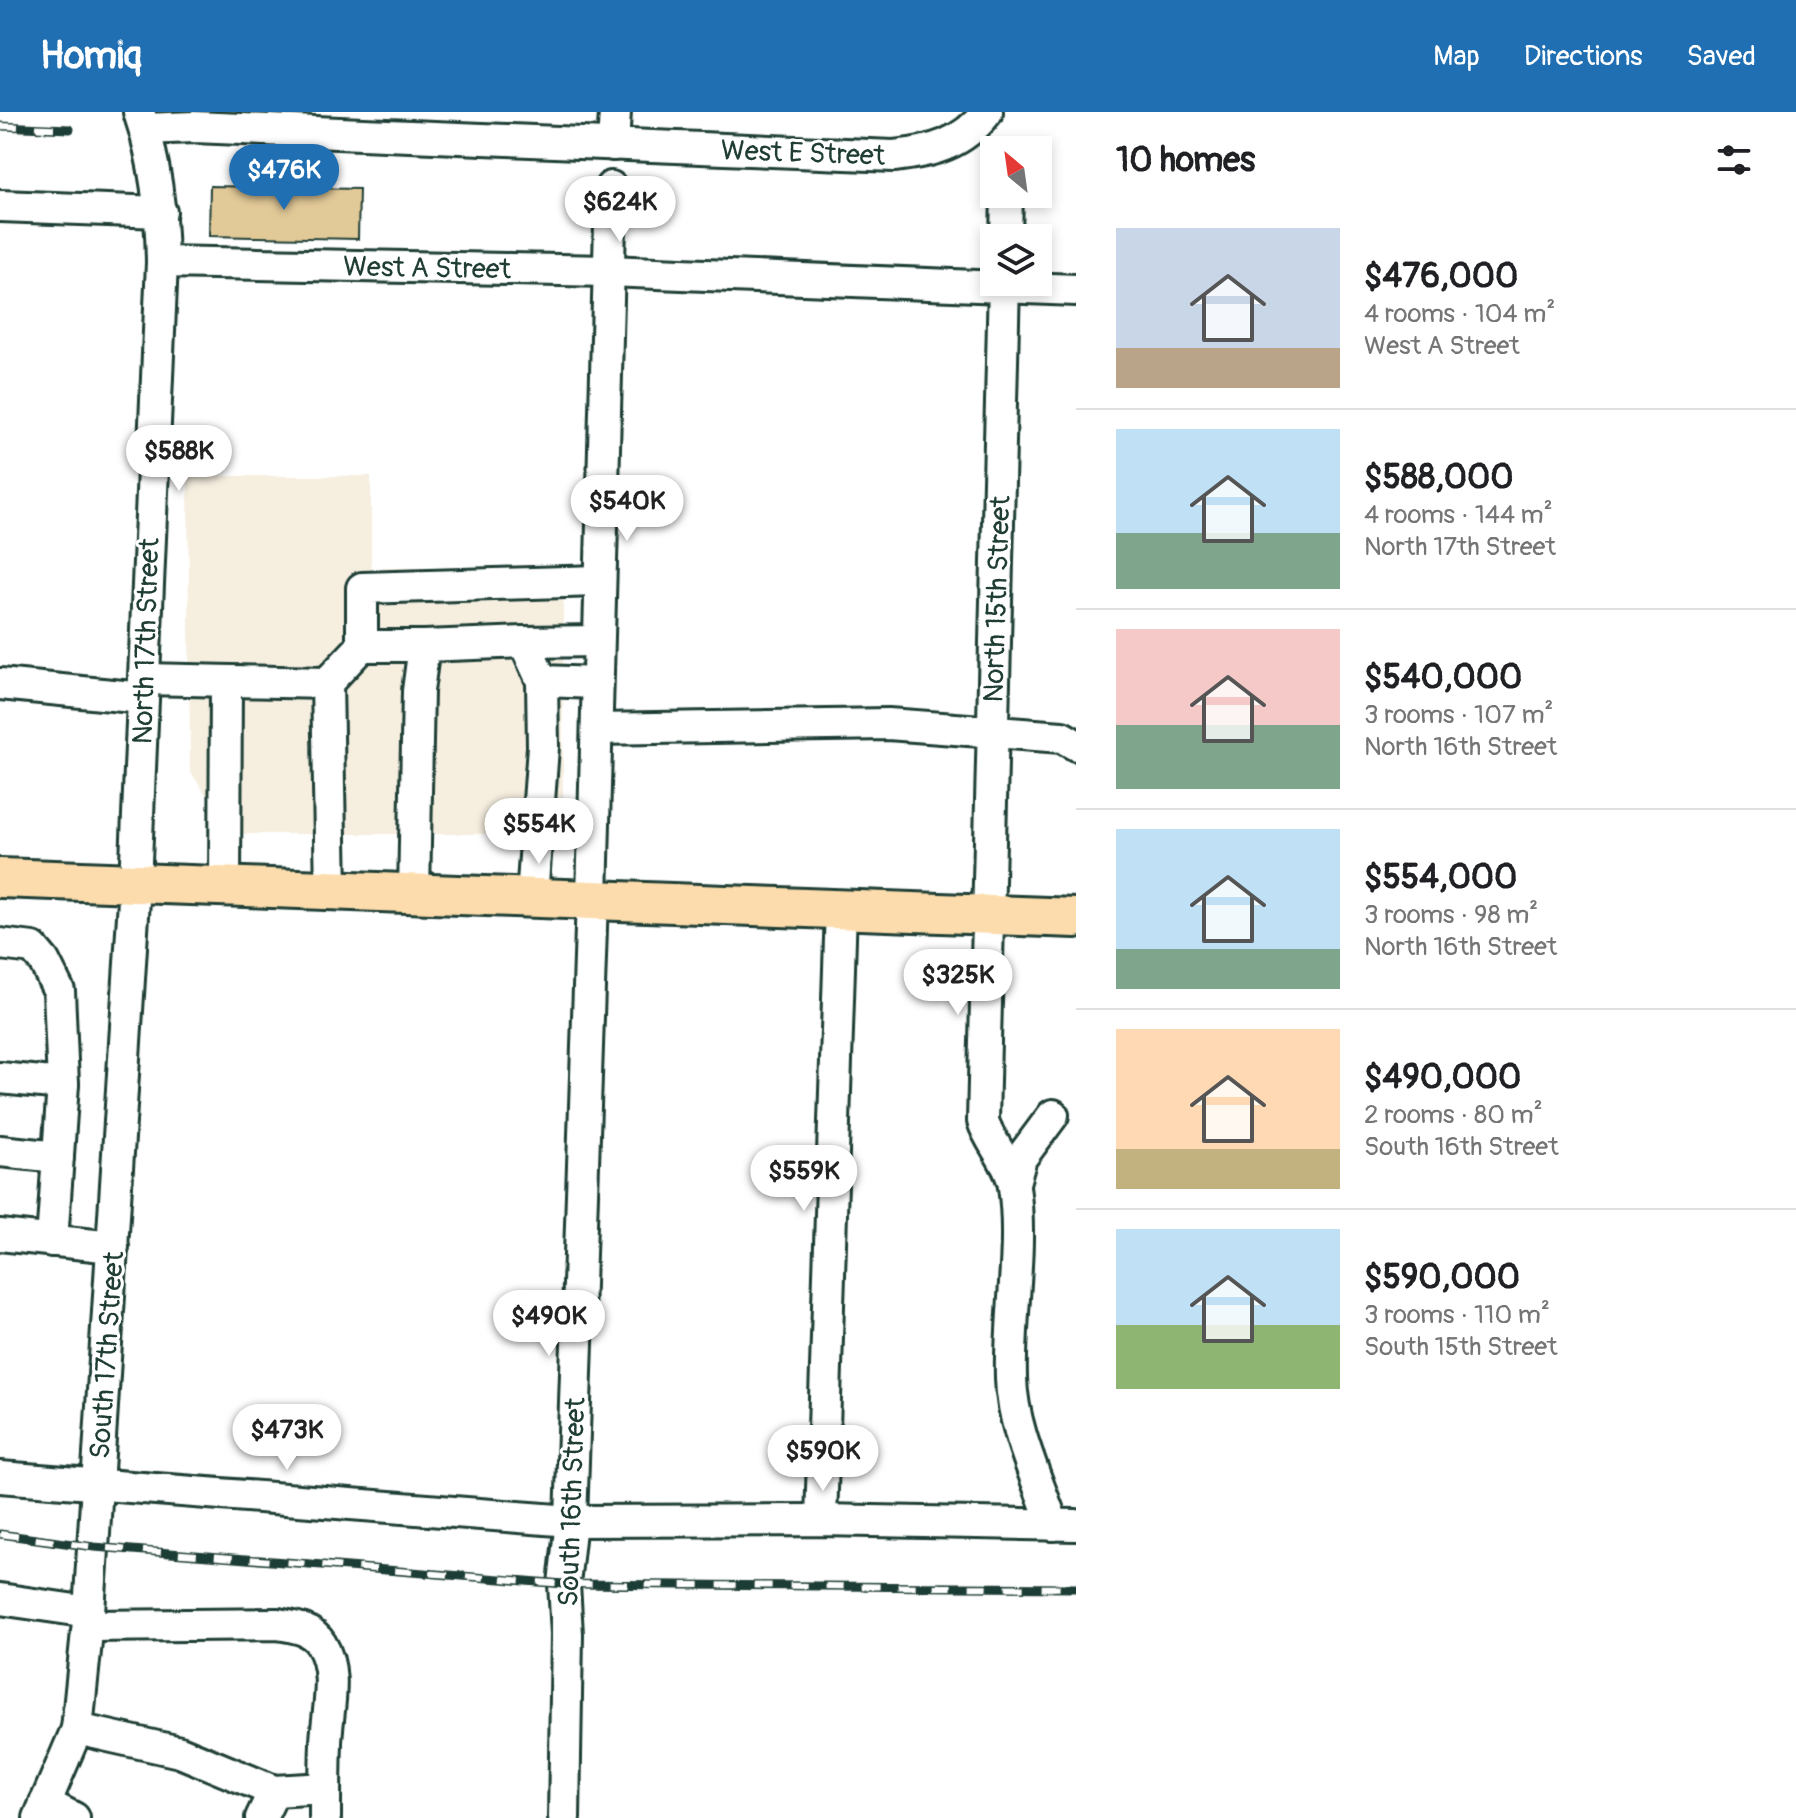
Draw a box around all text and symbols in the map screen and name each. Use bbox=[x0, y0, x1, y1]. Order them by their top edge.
text: Homiq bbox=[40, 32, 142, 80]
text: Map bbox=[1433, 39, 1480, 74]
text: Directions bbox=[1524, 39, 1643, 74]
text: Saved bbox=[1687, 39, 1756, 74]
street label: West E Street bbox=[720, 133, 886, 174]
north arrow bbox=[980, 136, 1052, 208]
map controls bbox=[980, 136, 1052, 296]
icon: filters bbox=[1712, 138, 1756, 182]
text: 10 homes bbox=[1116, 139, 1255, 182]
pin: $476K bbox=[228, 144, 340, 212]
text: $476K bbox=[247, 154, 321, 186]
pin: $624K bbox=[564, 176, 676, 244]
text: $624K bbox=[583, 186, 657, 218]
button: layers bbox=[980, 224, 1052, 296]
street label: West A Street bbox=[343, 250, 512, 287]
text: $476,000 bbox=[1364, 255, 1518, 298]
icon: home bbox=[1180, 260, 1276, 356]
text: 4 rooms · 104 m² bbox=[1364, 298, 1555, 330]
text: West A Street bbox=[1364, 330, 1520, 362]
pin: $588K bbox=[123, 425, 235, 493]
text: $588K bbox=[144, 435, 214, 467]
text: $588,000 bbox=[1364, 456, 1513, 499]
icon: home bbox=[1180, 461, 1276, 557]
pin: $540K bbox=[571, 475, 683, 543]
text: $540K bbox=[589, 485, 665, 517]
street label: North 15th Street bbox=[976, 494, 1019, 703]
text: 4 rooms · 144 m² bbox=[1364, 499, 1553, 531]
text: North 17th Street bbox=[1364, 531, 1556, 563]
street label: North 17th Street bbox=[125, 536, 168, 745]
text: $540,000 bbox=[1364, 656, 1522, 699]
icon: home bbox=[1180, 661, 1276, 757]
text: 3 rooms · 107 m² bbox=[1364, 699, 1553, 731]
text: North 16th Street bbox=[1364, 731, 1557, 763]
pin: $554K bbox=[483, 798, 595, 866]
text: $554K bbox=[502, 808, 576, 840]
text: $554,000 bbox=[1364, 856, 1517, 899]
icon: home bbox=[1180, 861, 1276, 957]
text: 3 rooms · 98 m² bbox=[1364, 899, 1538, 931]
text: North 16th Street bbox=[1364, 931, 1557, 963]
pin: $325K bbox=[902, 949, 1014, 1017]
text: $325K bbox=[922, 959, 994, 991]
text: $490,000 bbox=[1364, 1056, 1521, 1099]
icon: home bbox=[1180, 1061, 1276, 1157]
text: 2 rooms · 80 m² bbox=[1364, 1099, 1543, 1131]
text: South 16th Street bbox=[1364, 1131, 1559, 1163]
pin: $559K bbox=[748, 1145, 860, 1213]
text: $559K bbox=[768, 1155, 840, 1187]
street label: South 17th Street bbox=[83, 1249, 132, 1460]
text: $590,000 bbox=[1364, 1256, 1520, 1299]
icon: home bbox=[1180, 1261, 1276, 1357]
pin: $490K bbox=[493, 1290, 605, 1358]
text: 3 rooms · 110 m² bbox=[1364, 1299, 1550, 1331]
text: $490K bbox=[511, 1300, 587, 1332]
text: South 15th Street bbox=[1364, 1331, 1558, 1363]
street label: South 16th Street bbox=[551, 1396, 594, 1607]
pin: $473K bbox=[231, 1404, 343, 1472]
text: $473K bbox=[250, 1414, 324, 1446]
pin: $590K bbox=[767, 1425, 879, 1493]
text: $590K bbox=[785, 1435, 861, 1467]

